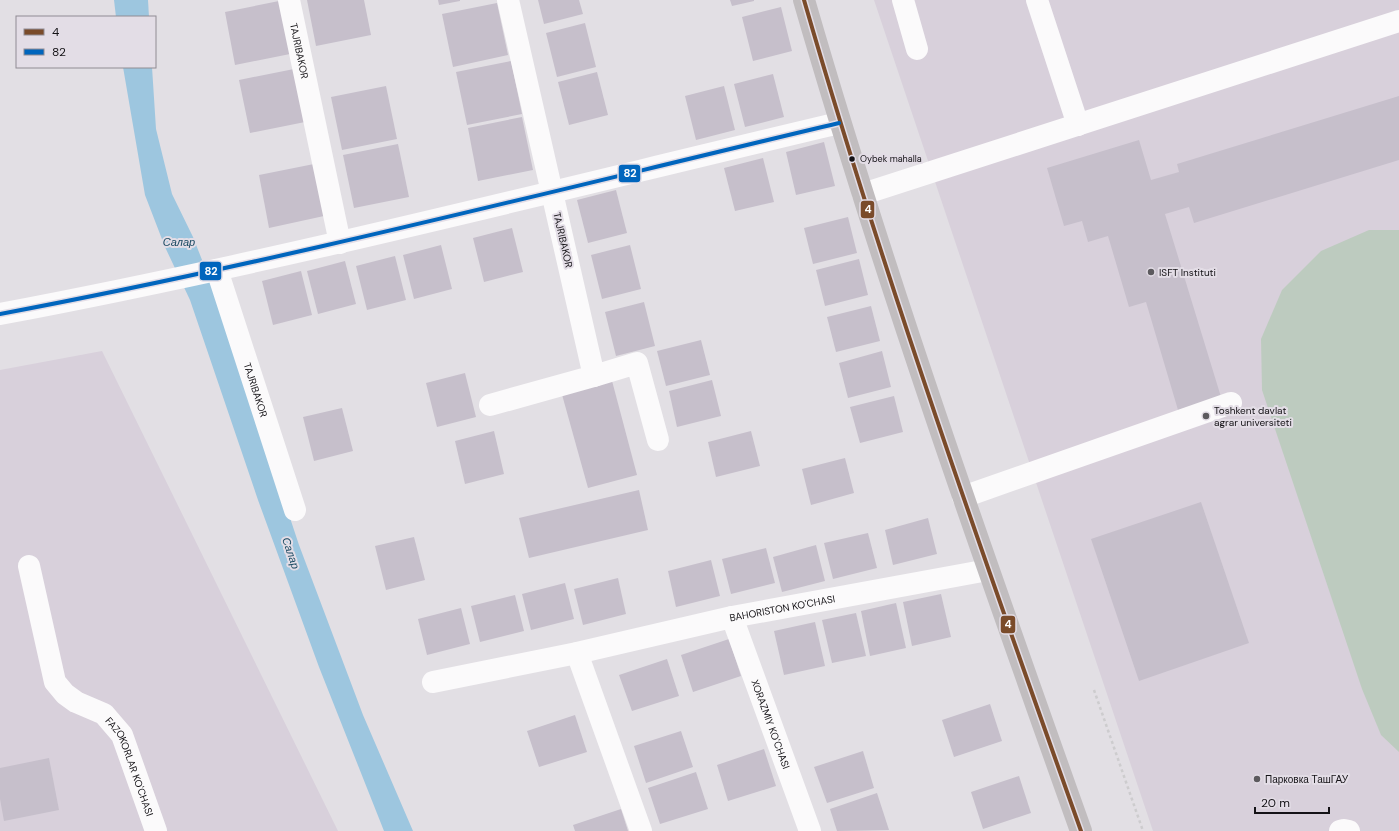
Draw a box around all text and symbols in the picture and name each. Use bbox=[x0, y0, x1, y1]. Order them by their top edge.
legend bbox=[16, 16, 156, 68]
street label: TAJRIBAKOR bbox=[288, 22, 312, 80]
text: 4 bbox=[52, 24, 59, 40]
text: 82 bbox=[52, 44, 66, 60]
place label: Oybek mahalla bbox=[860, 153, 922, 165]
marker: Oybek mahalla bbox=[847, 154, 857, 164]
line badge: 82 bbox=[618, 164, 641, 183]
text: 82 bbox=[623, 166, 637, 180]
line badge: 4 bbox=[860, 200, 875, 219]
text: 4 bbox=[864, 202, 872, 216]
street label: TAJRIBAKOR bbox=[550, 211, 576, 269]
water label: Салар bbox=[163, 235, 195, 249]
line badge: 82 bbox=[199, 261, 222, 281]
text: 82 bbox=[204, 264, 218, 278]
place label: ISFT Instituti bbox=[1159, 266, 1216, 279]
marker: ISFT Instituti bbox=[1146, 267, 1156, 277]
street label: TAJRIBAKOR bbox=[241, 361, 271, 419]
place label: Toshkent davlat agrar universiteti bbox=[1214, 404, 1292, 429]
marker: Toshkent davlat agrar universiteti bbox=[1201, 411, 1211, 421]
water label: Салар bbox=[279, 535, 303, 571]
street label: BAHORISTON KO'CHASI bbox=[728, 592, 836, 624]
line badge: 4 bbox=[1000, 615, 1016, 634]
text: 4 bbox=[1004, 617, 1012, 631]
street label: XORAZMIY KO'CHASI bbox=[749, 678, 793, 771]
street label: FAZOKORLAR KO'CHASI bbox=[103, 714, 157, 818]
place label: Парковка ТашГАУ bbox=[1265, 773, 1349, 786]
marker: Парковка ТашГАУ bbox=[1252, 774, 1262, 784]
scale bar bbox=[1255, 789, 1329, 815]
text: 20 m bbox=[1261, 795, 1290, 811]

